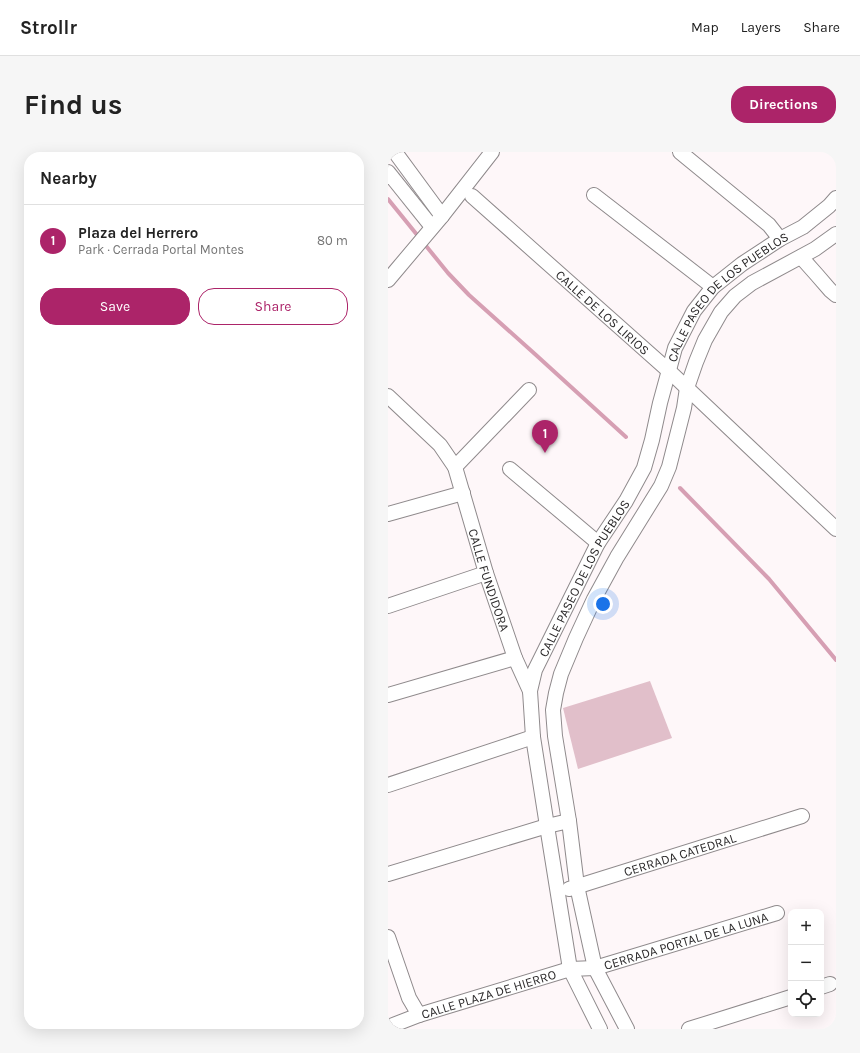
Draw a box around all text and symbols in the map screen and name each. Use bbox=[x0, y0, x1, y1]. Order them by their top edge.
text: Strollr bbox=[20, 17, 77, 39]
text: Map bbox=[691, 19, 719, 36]
text: Layers bbox=[741, 19, 781, 36]
text: Share bbox=[803, 19, 840, 36]
button: Directions bbox=[731, 86, 836, 123]
text: Find us bbox=[24, 88, 123, 121]
text: Nearby bbox=[40, 168, 97, 188]
text: Plaza del Herrero bbox=[78, 224, 198, 242]
street label: CALLE PASEO DE LOS PUEBLOS bbox=[664, 229, 791, 363]
text: 1 bbox=[51, 233, 55, 248]
text: 80 m bbox=[317, 233, 348, 248]
text: Park · Cerrada Portal Montes bbox=[78, 242, 244, 257]
street label: CALLE DE LOS LIRIOS bbox=[553, 267, 653, 358]
button: Save bbox=[40, 288, 190, 325]
button: Share bbox=[198, 288, 348, 325]
pin: 1 bbox=[532, 420, 558, 453]
street label: CALLE PASEO DE LOS PUEBLOS bbox=[535, 496, 632, 659]
street label: CALLE FUNDIDORA bbox=[466, 527, 513, 634]
your location bbox=[593, 594, 613, 614]
street label: CERRADA CATEDRAL bbox=[622, 830, 738, 879]
street label: CERRADA PORTAL DE LA LUNA bbox=[602, 909, 770, 972]
map controls bbox=[788, 909, 824, 1017]
button: + bbox=[788, 909, 824, 945]
button: − bbox=[788, 945, 824, 981]
street label: CALLE PLAZA DE HIERRO bbox=[419, 966, 558, 1021]
button: locate bbox=[788, 981, 824, 1017]

